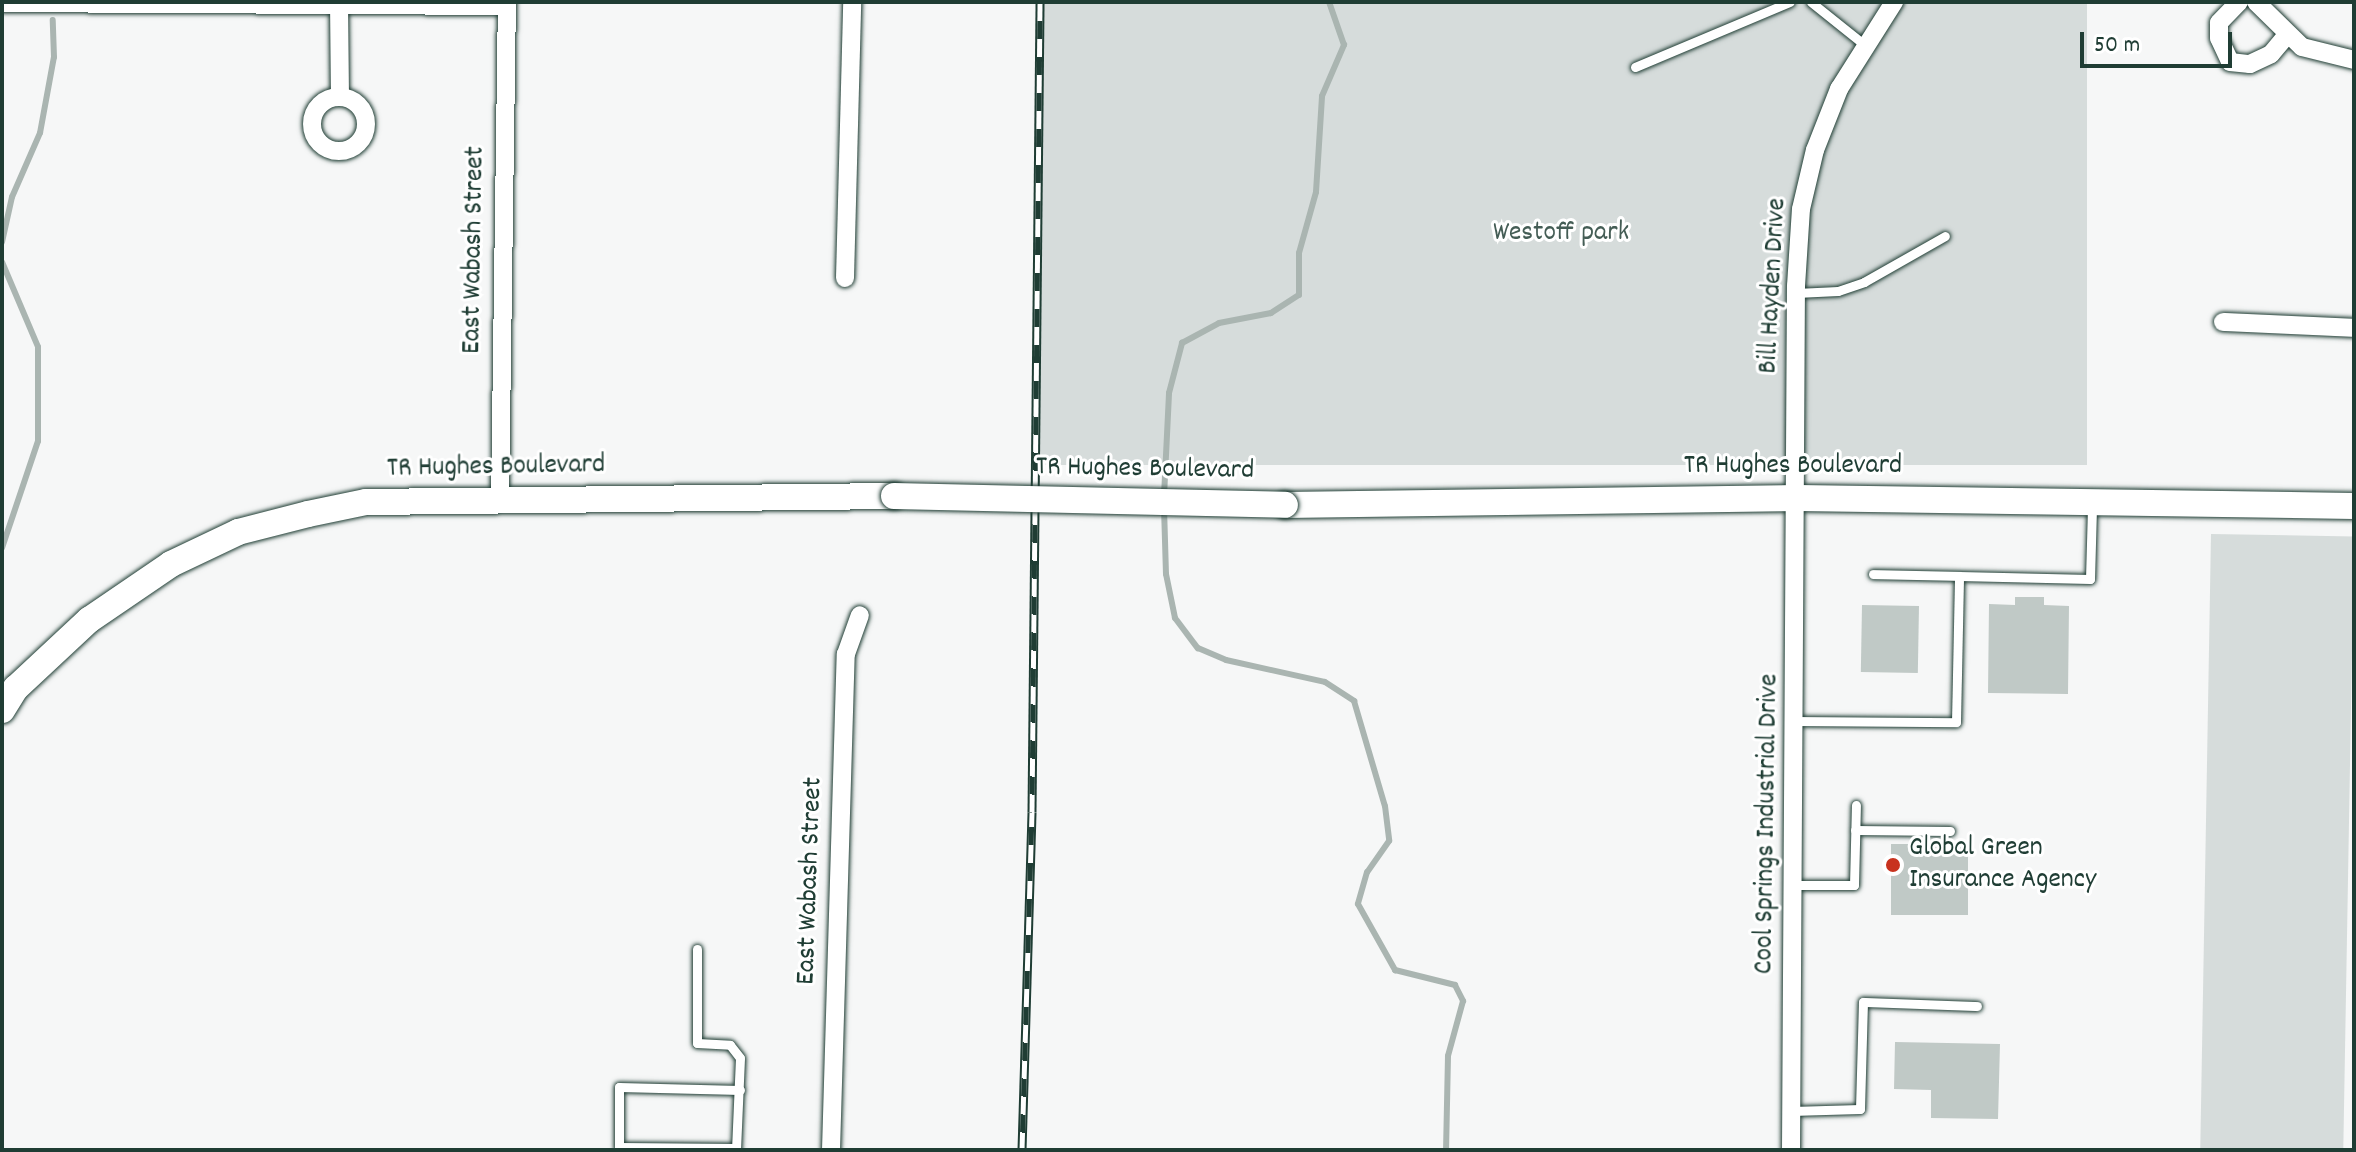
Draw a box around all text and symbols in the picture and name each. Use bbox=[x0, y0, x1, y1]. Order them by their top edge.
scale bar bbox=[2084, 16, 2236, 66]
text: 50 m bbox=[2094, 29, 2140, 63]
street label: East Wabash Street bbox=[456, 146, 494, 354]
street label: Bill Hayden Drive bbox=[1753, 197, 1795, 375]
park label: Westoff park bbox=[1493, 217, 1629, 251]
street label: TR Hughes Boulevard bbox=[387, 449, 605, 487]
street label: TR Hughes Boulevard bbox=[1684, 450, 1902, 484]
street label: TR Hughes Boulevard bbox=[1036, 451, 1254, 489]
street label: Cool Springs Industrial Drive bbox=[1749, 673, 1787, 975]
street label: East Wabash Street bbox=[791, 777, 831, 985]
place label: Global Green Insurance Agency bbox=[1909, 832, 2096, 898]
marker: Global Green Insurance Agency bbox=[1884, 856, 1902, 874]

